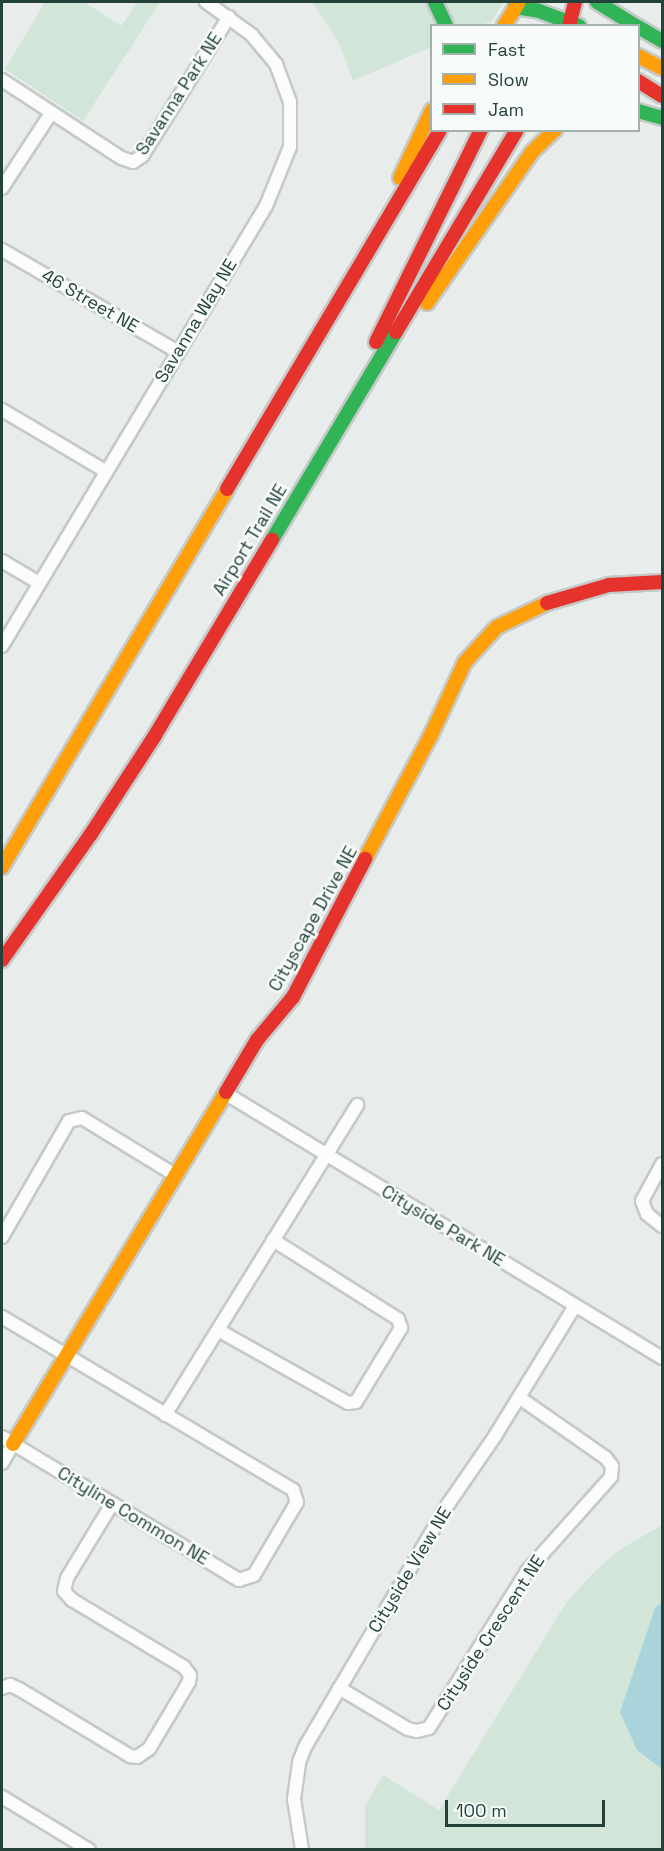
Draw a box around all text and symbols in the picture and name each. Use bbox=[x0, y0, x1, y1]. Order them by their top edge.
legend bbox=[430, 24, 640, 132]
street label: Savanna Park NE bbox=[131, 29, 227, 159]
text: Fast bbox=[488, 38, 525, 61]
text: Slow bbox=[488, 68, 529, 91]
text: Jam bbox=[488, 98, 524, 121]
street label: Savanna Way NE bbox=[150, 255, 242, 387]
street label: 46 Street NE bbox=[38, 264, 142, 338]
street label: Airport Trail NE bbox=[208, 480, 292, 600]
street label: Cityscape Drive NE bbox=[264, 843, 362, 995]
street label: Cityside Park NE bbox=[377, 1181, 509, 1271]
street label: Cityline Common NE bbox=[53, 1462, 213, 1570]
street label: Cityside View NE bbox=[364, 1503, 456, 1637]
street label: Cityside Crescent NE bbox=[433, 1551, 549, 1715]
scale bar bbox=[448, 1788, 608, 1826]
text: 100 m bbox=[456, 1799, 507, 1822]

